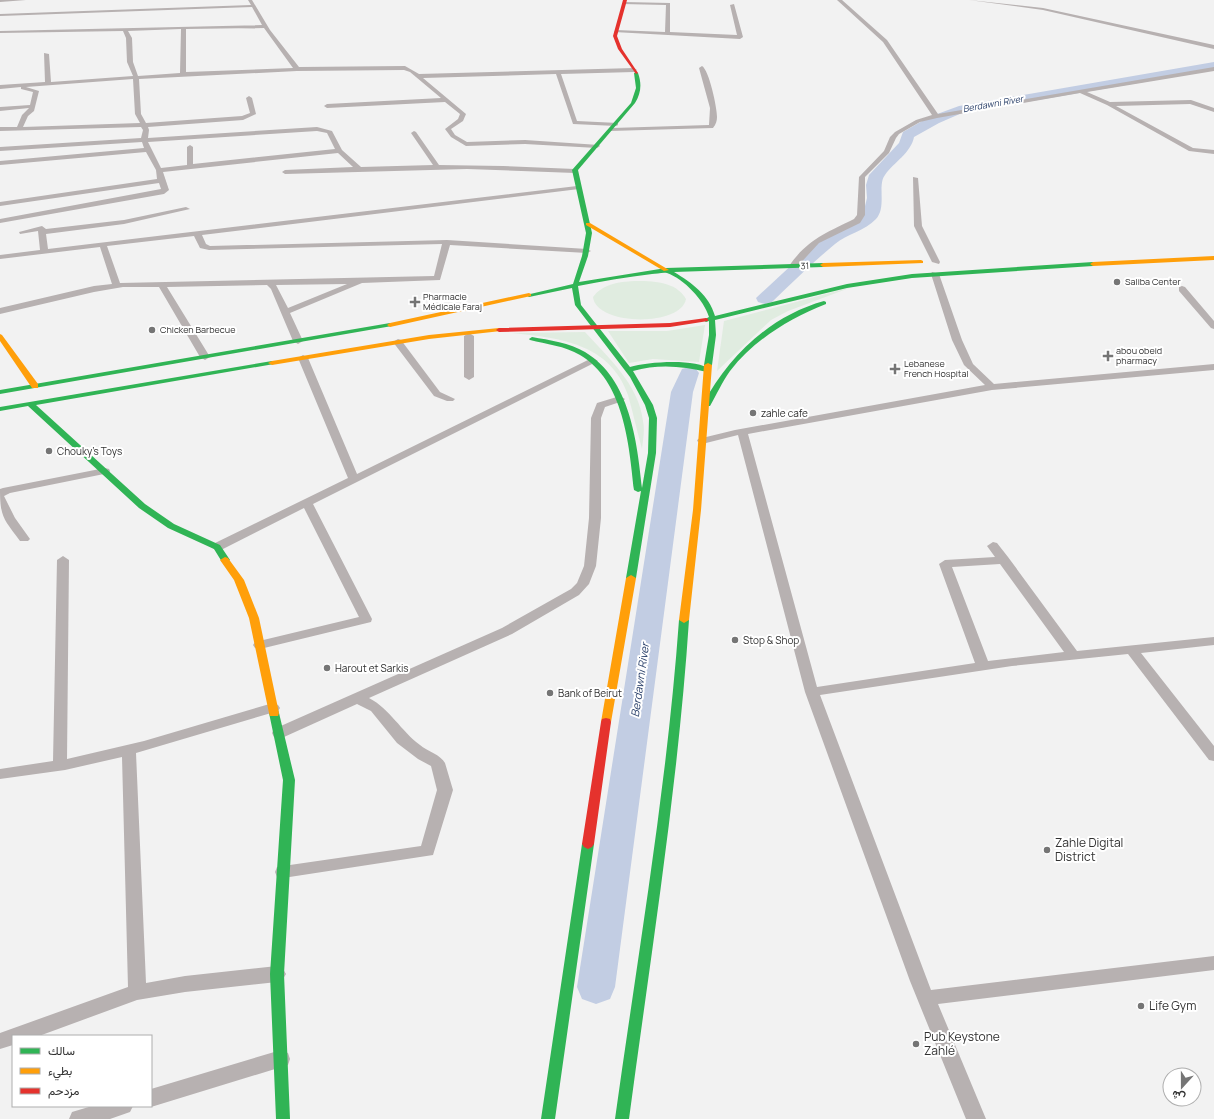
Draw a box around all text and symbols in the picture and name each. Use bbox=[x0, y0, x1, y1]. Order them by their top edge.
water label: Berdawni River bbox=[962, 92, 1026, 115]
street label: 31 bbox=[801, 259, 809, 272]
place label: Saliba Center bbox=[1125, 275, 1181, 288]
marker: Saliba Center bbox=[1112, 277, 1122, 287]
place label: Pharmacie Médicale Faraj bbox=[423, 290, 482, 313]
marker: Pharmacie Médicale Faraj bbox=[410, 297, 420, 307]
place label: Chicken Barbecue bbox=[160, 323, 235, 336]
marker: Chicken Barbecue bbox=[147, 325, 157, 335]
place label: abou obeid pharmacy bbox=[1116, 344, 1162, 367]
marker: abou obeid pharmacy bbox=[1103, 351, 1113, 361]
place label: Lebanese French Hospital bbox=[904, 357, 969, 380]
marker: Lebanese French Hospital bbox=[889, 363, 901, 375]
place label: zahle cafe bbox=[761, 406, 808, 420]
marker: zahle cafe bbox=[748, 408, 758, 418]
place label: Chouky's Toys bbox=[57, 444, 122, 458]
marker: Chouky's Toys bbox=[44, 446, 54, 456]
place label: Stop & Shop bbox=[743, 633, 799, 647]
marker: Stop & Shop bbox=[730, 635, 740, 645]
water label: Berdawni River bbox=[627, 640, 652, 718]
place label: Harout et Sarkis bbox=[335, 661, 409, 675]
marker: Harout et Sarkis bbox=[322, 663, 332, 673]
place label: Bank of Beirut bbox=[558, 686, 622, 700]
marker: Bank of Beirut bbox=[545, 688, 555, 698]
place label: Zahle Digital District bbox=[1055, 834, 1123, 865]
marker: Zahle Digital District bbox=[1042, 845, 1052, 855]
place label: Life Gym bbox=[1149, 997, 1196, 1014]
marker: Life Gym bbox=[1136, 1001, 1146, 1011]
place label: Pub Keystone Zahlé bbox=[924, 1028, 1000, 1059]
legend bbox=[12, 1035, 152, 1107]
marker: Pub Keystone Zahlé bbox=[911, 1039, 921, 1049]
text: سالك bbox=[48, 1042, 75, 1059]
text: بطيء bbox=[48, 1062, 72, 1081]
north arrow bbox=[1162, 1067, 1202, 1107]
text: مزدحم bbox=[48, 1082, 79, 1099]
text: ش bbox=[1169, 1087, 1187, 1106]

